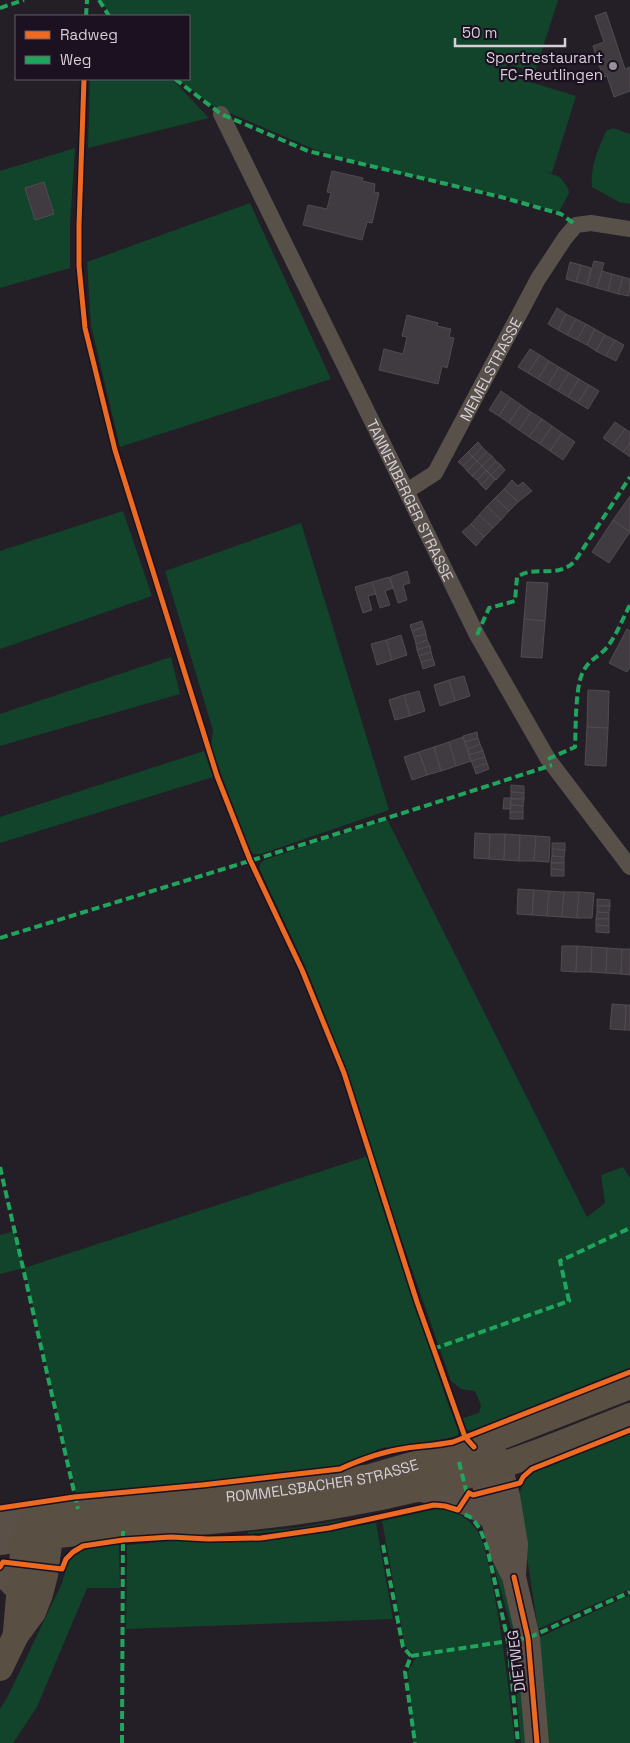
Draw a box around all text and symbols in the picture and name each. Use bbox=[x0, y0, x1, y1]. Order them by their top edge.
legend bbox=[15, 15, 190, 80]
scale bar bbox=[455, 15, 565, 47]
text: 50 m bbox=[462, 23, 497, 42]
text: Radweg bbox=[60, 25, 118, 44]
place label: Sportrestaurant FC-Reutlingen bbox=[486, 48, 603, 84]
text: Weg bbox=[60, 50, 91, 69]
marker: Sportrestaurant FC-Reutlingen bbox=[607, 60, 619, 72]
street label: MEMELSTRASSE bbox=[455, 314, 525, 424]
street label: TANNENBERGER STRASSE bbox=[363, 416, 458, 584]
street label: ROMMELSBACHER STRASSE bbox=[225, 1454, 420, 1505]
street label: DIETWEG bbox=[503, 1629, 529, 1693]

